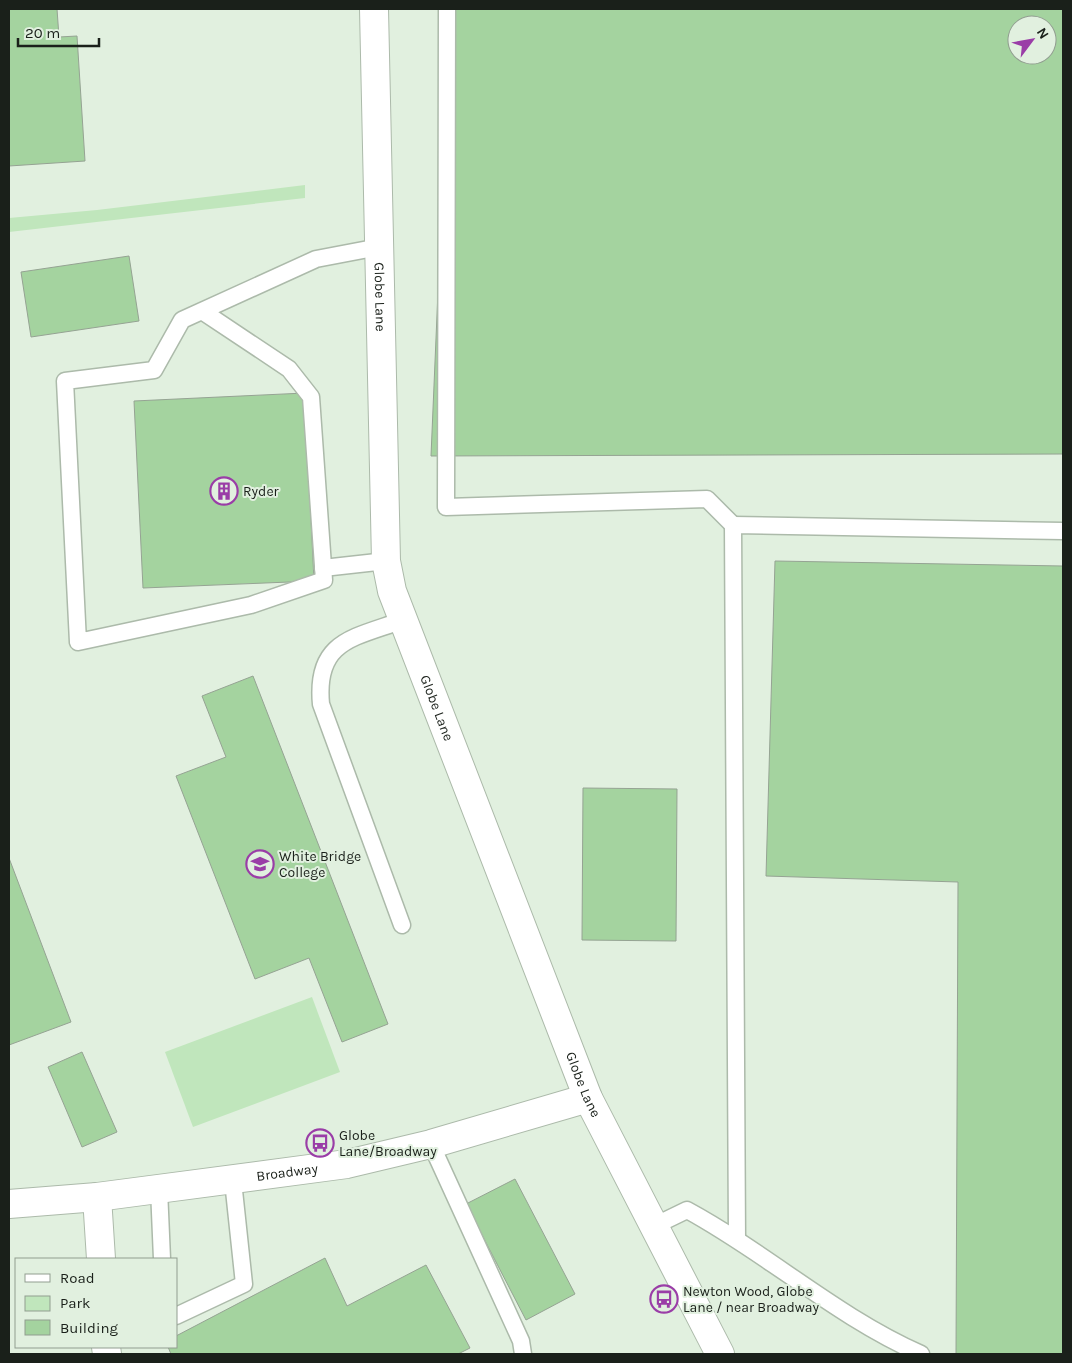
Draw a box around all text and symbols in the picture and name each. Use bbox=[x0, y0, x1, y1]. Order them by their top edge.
scale bar bbox=[18, 15, 99, 47]
north arrow bbox=[1007, 15, 1057, 65]
text: 20 m bbox=[25, 24, 60, 42]
text: N bbox=[1033, 25, 1052, 42]
street label: Globe Lane bbox=[371, 262, 390, 332]
building icon: Ryder bbox=[209, 476, 239, 506]
place label: Ryder bbox=[243, 483, 280, 500]
street label: Globe Lane bbox=[417, 672, 458, 743]
place label: White Bridge College bbox=[279, 848, 361, 881]
school or university icon: White Bridge College bbox=[245, 849, 275, 879]
street label: Globe Lane bbox=[562, 1049, 605, 1120]
place label: Globe Lane/Broadway bbox=[339, 1127, 437, 1160]
bus stop icon: Globe Lane/Broadway bbox=[305, 1128, 335, 1158]
street label: Broadway bbox=[255, 1159, 319, 1184]
legend bbox=[15, 1258, 178, 1348]
text: Road bbox=[60, 1269, 95, 1287]
place label: Newton Wood, Globe Lane / near Broadway bbox=[683, 1283, 820, 1316]
bus stop icon: Newton Wood, Globe Lane / near Broadway bbox=[649, 1284, 679, 1314]
text: Park bbox=[60, 1294, 90, 1312]
text: Building bbox=[60, 1319, 118, 1337]

